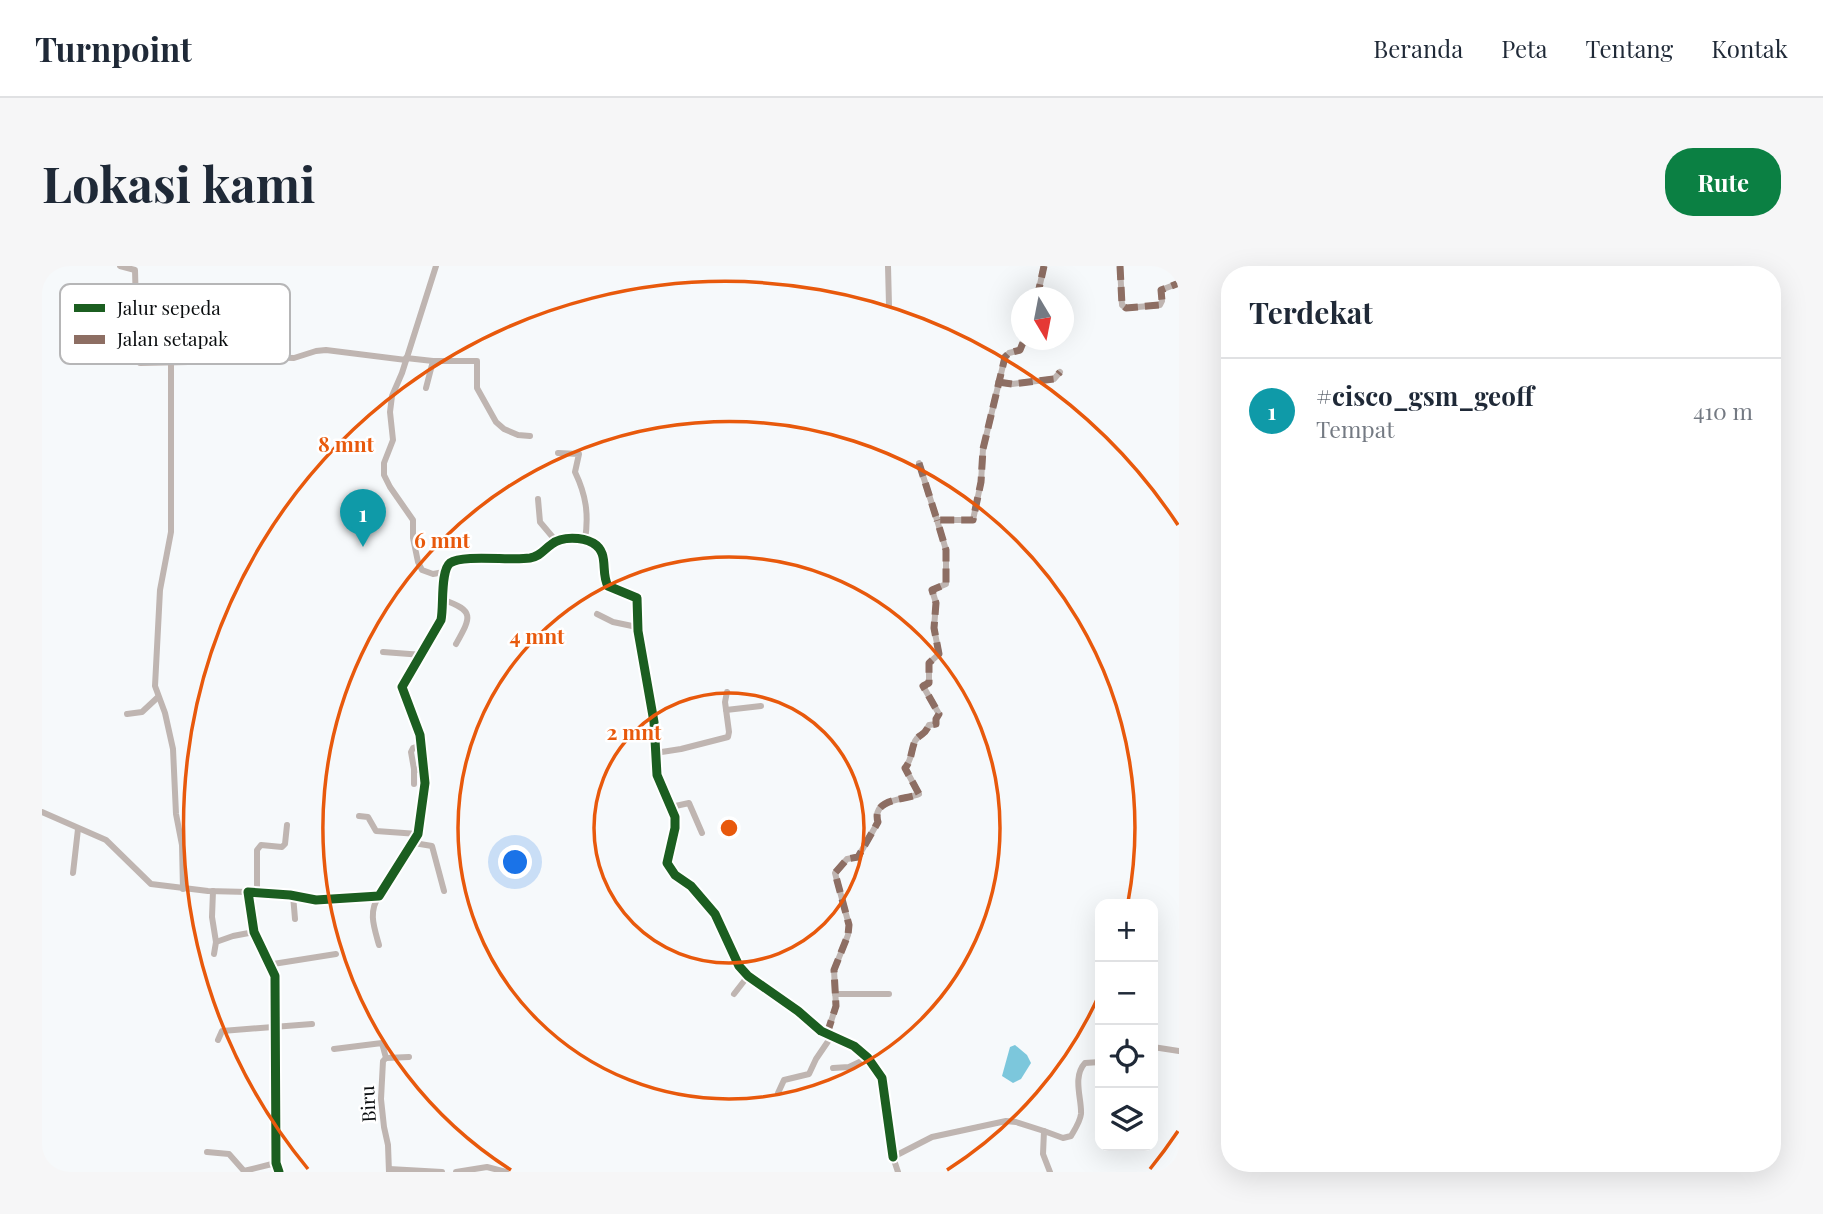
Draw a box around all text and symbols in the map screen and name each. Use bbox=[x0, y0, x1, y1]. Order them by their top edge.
text: Turnpoint bbox=[35, 26, 192, 70]
text: Beranda bbox=[1373, 32, 1463, 64]
text: Peta bbox=[1501, 32, 1548, 64]
text: Tentang bbox=[1586, 32, 1673, 64]
text: Kontak bbox=[1711, 32, 1788, 64]
button: Rute bbox=[1665, 148, 1781, 216]
text: Lokasi kami bbox=[42, 150, 316, 215]
legend bbox=[60, 284, 290, 364]
north arrow bbox=[1011, 287, 1074, 350]
text: Terdekat bbox=[1249, 292, 1373, 332]
text: Jalur sepeda bbox=[116, 294, 221, 320]
text: Jalan setapak bbox=[116, 325, 229, 351]
text: #cisco_gsm_geoff bbox=[1316, 378, 1534, 413]
text: 1 bbox=[1268, 395, 1276, 426]
text: 410 m bbox=[1693, 395, 1753, 426]
text: Tempat bbox=[1316, 413, 1394, 444]
text: 8 mnt bbox=[318, 429, 375, 457]
pin: 1 bbox=[340, 489, 386, 547]
text: 6 mnt bbox=[414, 525, 471, 553]
text: 4 mnt bbox=[509, 621, 565, 649]
text: 2 mnt bbox=[607, 717, 662, 745]
centre of rings bbox=[717, 816, 741, 840]
your location bbox=[498, 845, 532, 879]
map controls bbox=[1095, 899, 1158, 1151]
button: + bbox=[1095, 899, 1158, 962]
button: − bbox=[1095, 962, 1158, 1025]
button: locate bbox=[1095, 1025, 1158, 1088]
street label: Biru bbox=[353, 1085, 381, 1123]
button: layers bbox=[1095, 1088, 1158, 1151]

